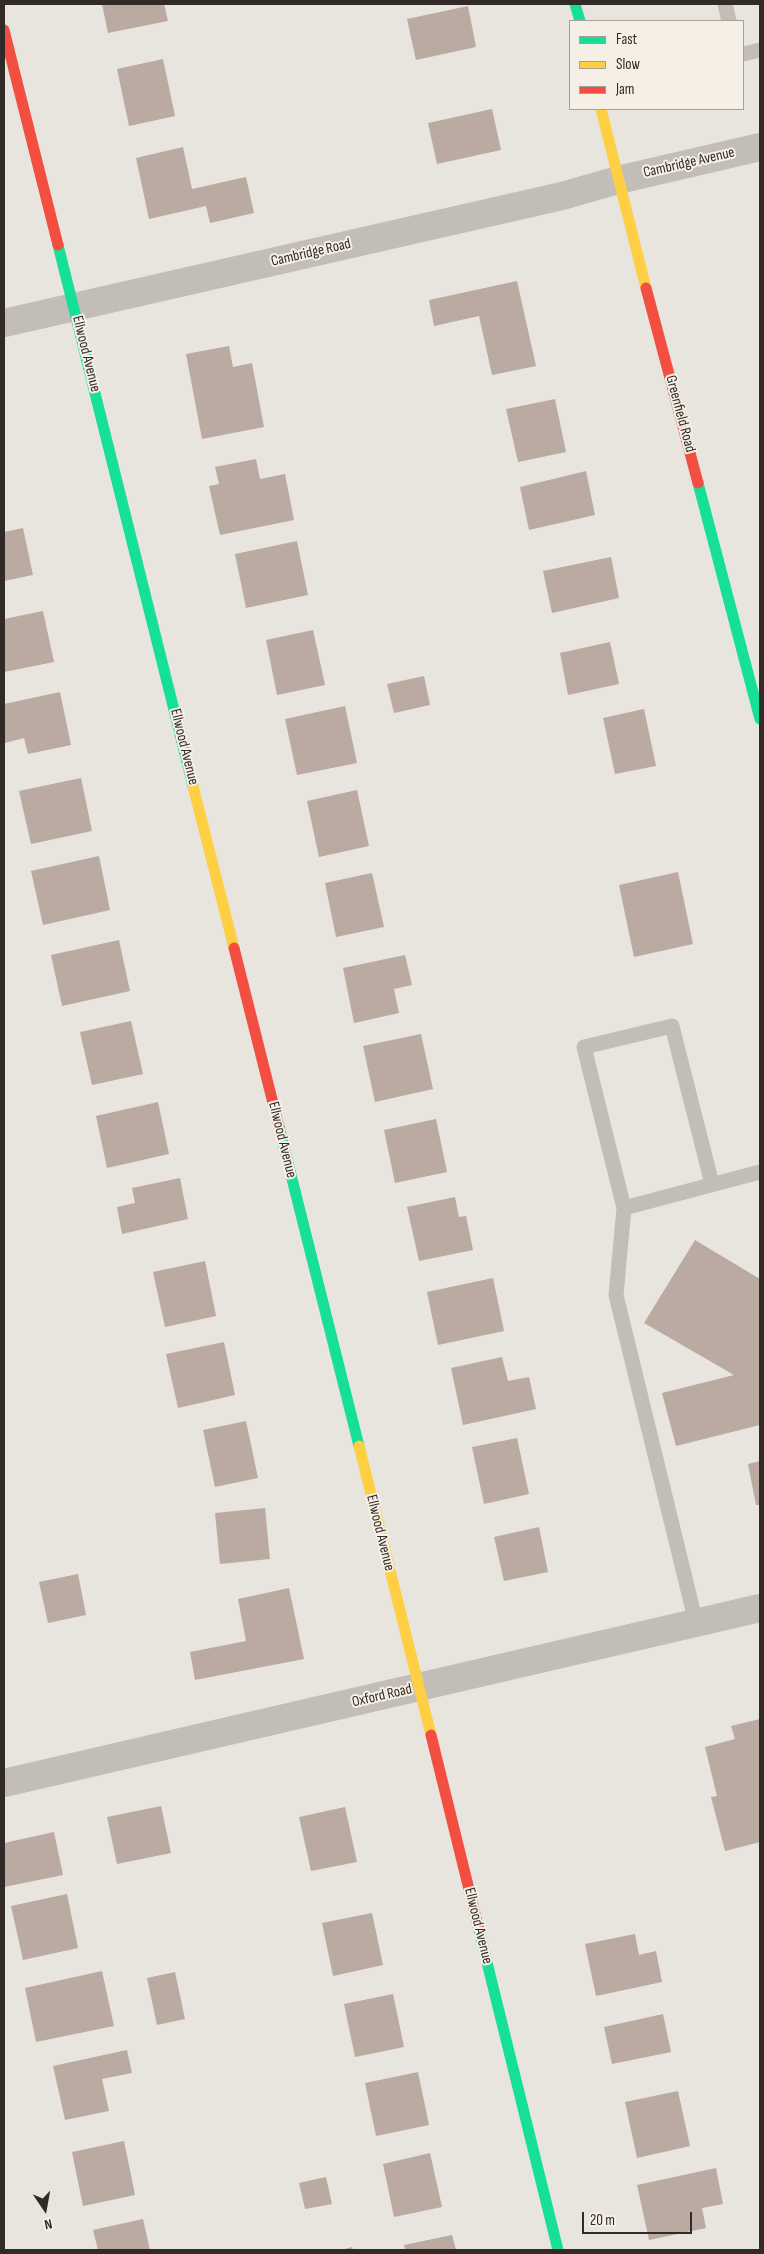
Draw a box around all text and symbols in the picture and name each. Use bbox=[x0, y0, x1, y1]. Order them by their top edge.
legend bbox=[569, 20, 744, 110]
text: Fast bbox=[616, 30, 637, 49]
text: Slow bbox=[616, 55, 640, 74]
text: Jam bbox=[616, 80, 634, 99]
street label: Cambridge Avenue bbox=[642, 144, 736, 182]
street label: Cambridge Road bbox=[269, 235, 353, 271]
street label: Ellwood Avenue bbox=[68, 314, 104, 394]
street label: Greenfield Road bbox=[661, 373, 699, 455]
street label: Ellwood Avenue bbox=[166, 707, 202, 787]
street label: Ellwood Avenue bbox=[264, 1100, 300, 1180]
street label: Ellwood Avenue bbox=[362, 1493, 398, 1573]
street label: Oxford Road bbox=[350, 1680, 414, 1712]
street label: Ellwood Avenue bbox=[460, 1886, 496, 1966]
north arrow bbox=[20, 2184, 70, 2234]
scale bar bbox=[584, 2202, 694, 2234]
text: 20 m bbox=[590, 2211, 615, 2230]
text: N bbox=[43, 2215, 54, 2233]

